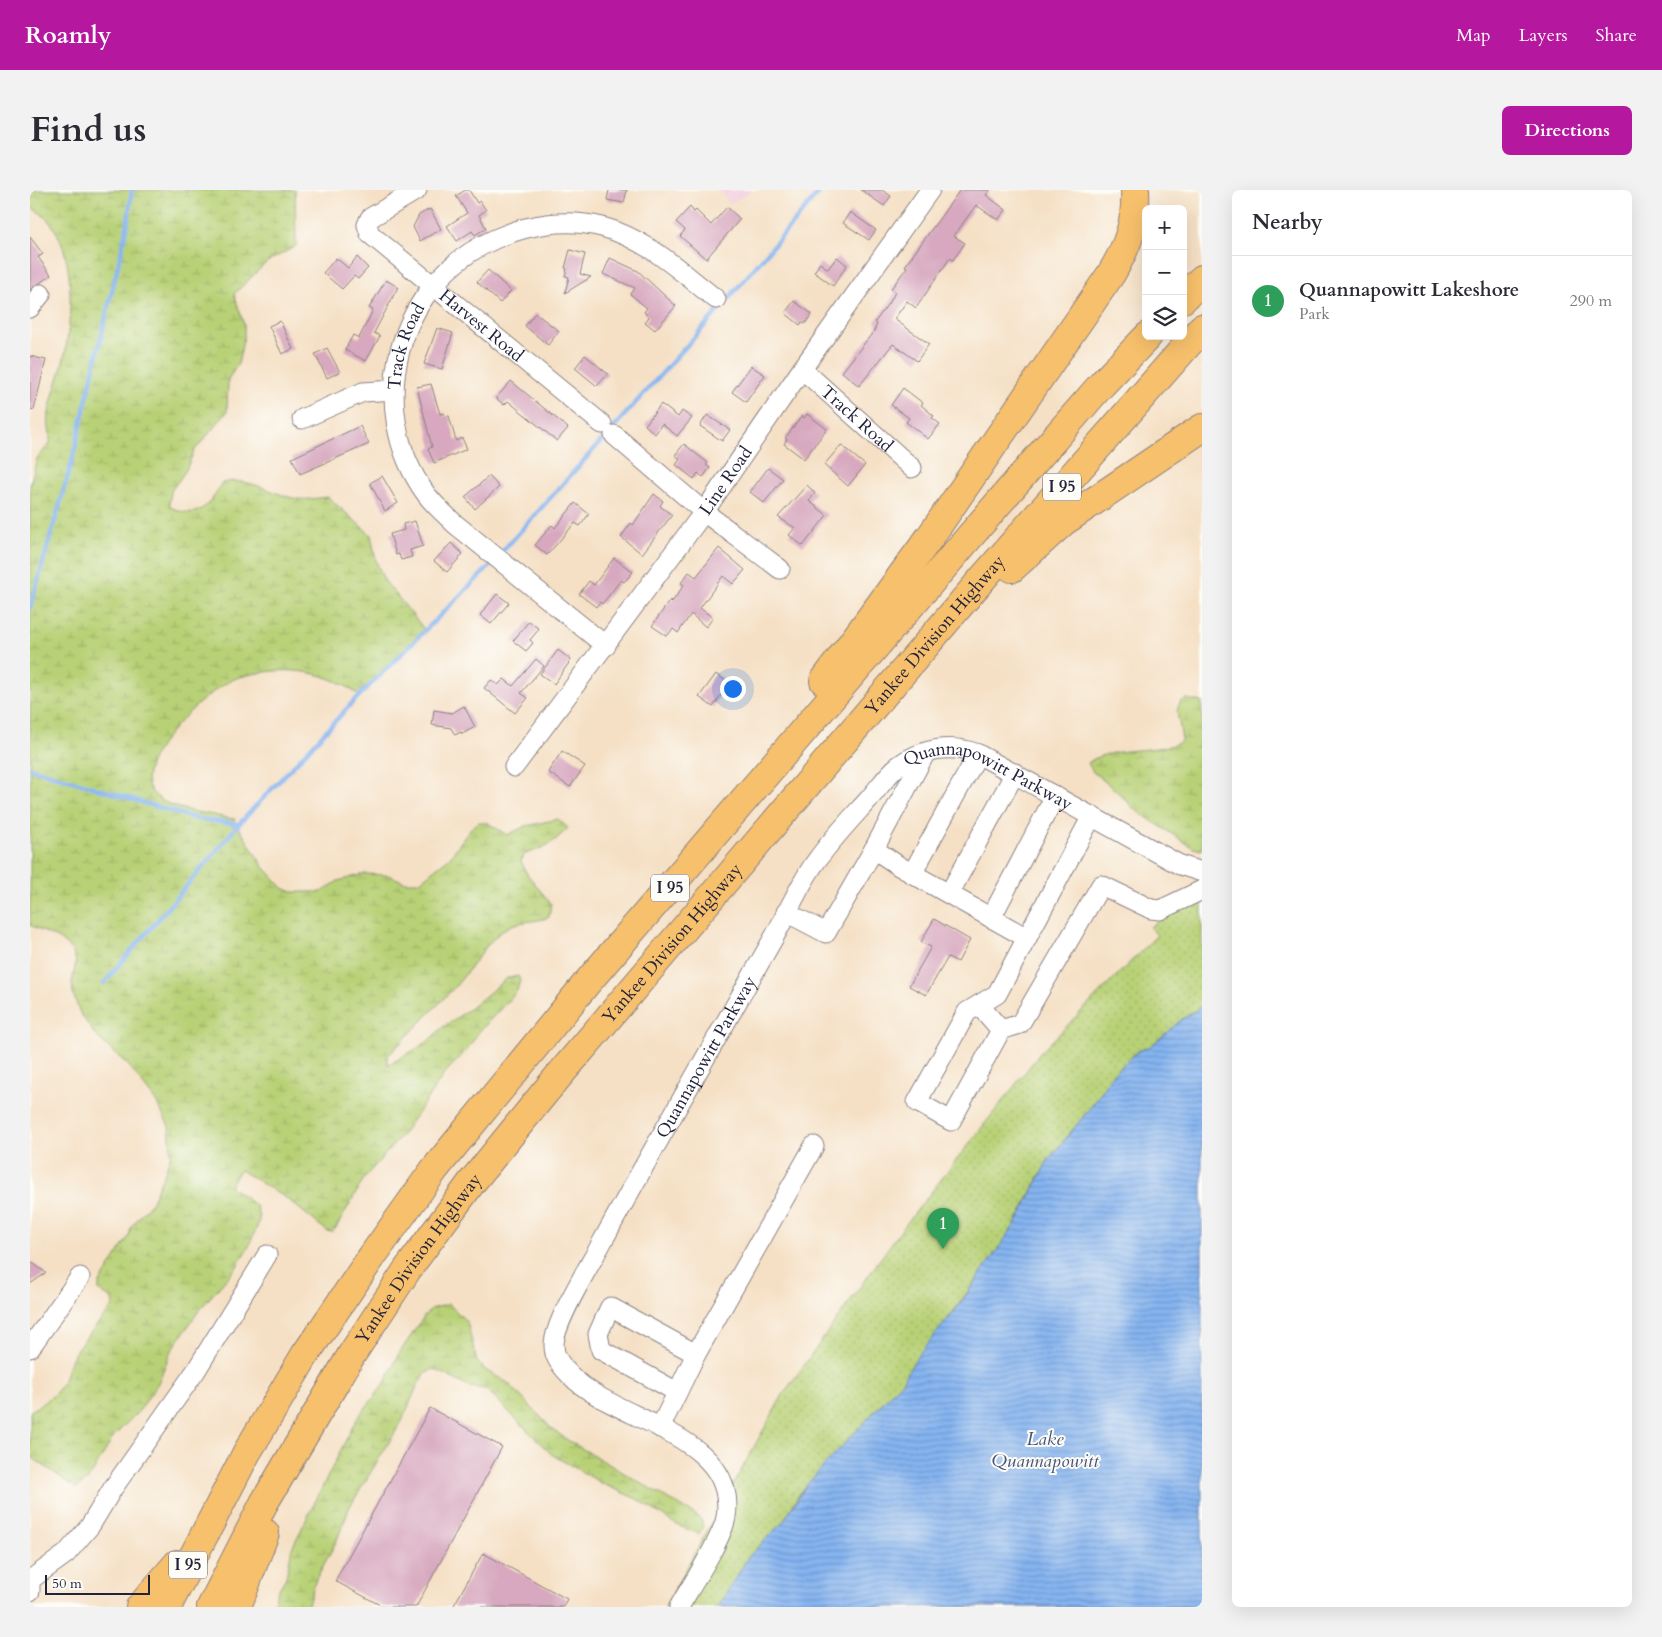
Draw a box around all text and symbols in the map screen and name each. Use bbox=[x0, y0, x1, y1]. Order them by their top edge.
text: Roamly bbox=[25, 19, 111, 52]
text: Map bbox=[1456, 23, 1491, 48]
text: Layers bbox=[1519, 23, 1568, 48]
text: Share bbox=[1596, 23, 1637, 48]
text: Find us bbox=[30, 106, 146, 154]
button: Directions bbox=[1502, 106, 1632, 155]
map controls bbox=[1142, 205, 1187, 340]
button: + bbox=[1142, 205, 1187, 250]
text: Nearby bbox=[1252, 208, 1323, 237]
button: − bbox=[1142, 250, 1187, 295]
text: Quannapowitt Lakeshore bbox=[1299, 277, 1519, 303]
street label: Harvest Road bbox=[434, 283, 530, 368]
text: 1 bbox=[1264, 290, 1272, 312]
text: 290 m bbox=[1570, 290, 1612, 312]
button: layers bbox=[1142, 295, 1187, 340]
street label: Track Road bbox=[382, 298, 431, 390]
text: Park bbox=[1299, 303, 1330, 325]
street label: Track Road bbox=[815, 379, 899, 458]
street label: Line Road bbox=[693, 441, 758, 520]
road number: I 95 bbox=[1043, 474, 1081, 500]
street label: Yankee Division Highway bbox=[859, 549, 1011, 721]
your location bbox=[720, 676, 746, 702]
street label: Quannapowitt Parkway bbox=[899, 736, 1078, 816]
street label: Yankee Division Highway bbox=[596, 857, 748, 1029]
road number: I 95 bbox=[651, 874, 689, 901]
street label: Quannapowitt Parkway bbox=[650, 971, 762, 1143]
street label: Yankee Division Highway bbox=[349, 1167, 487, 1349]
pin: 1 bbox=[927, 1208, 959, 1249]
water label: Lake Quannapowitt bbox=[991, 1426, 1099, 1474]
road number: I 95 bbox=[169, 1552, 207, 1578]
scale bar bbox=[45, 1572, 150, 1595]
text: 50 m bbox=[52, 1574, 82, 1593]

